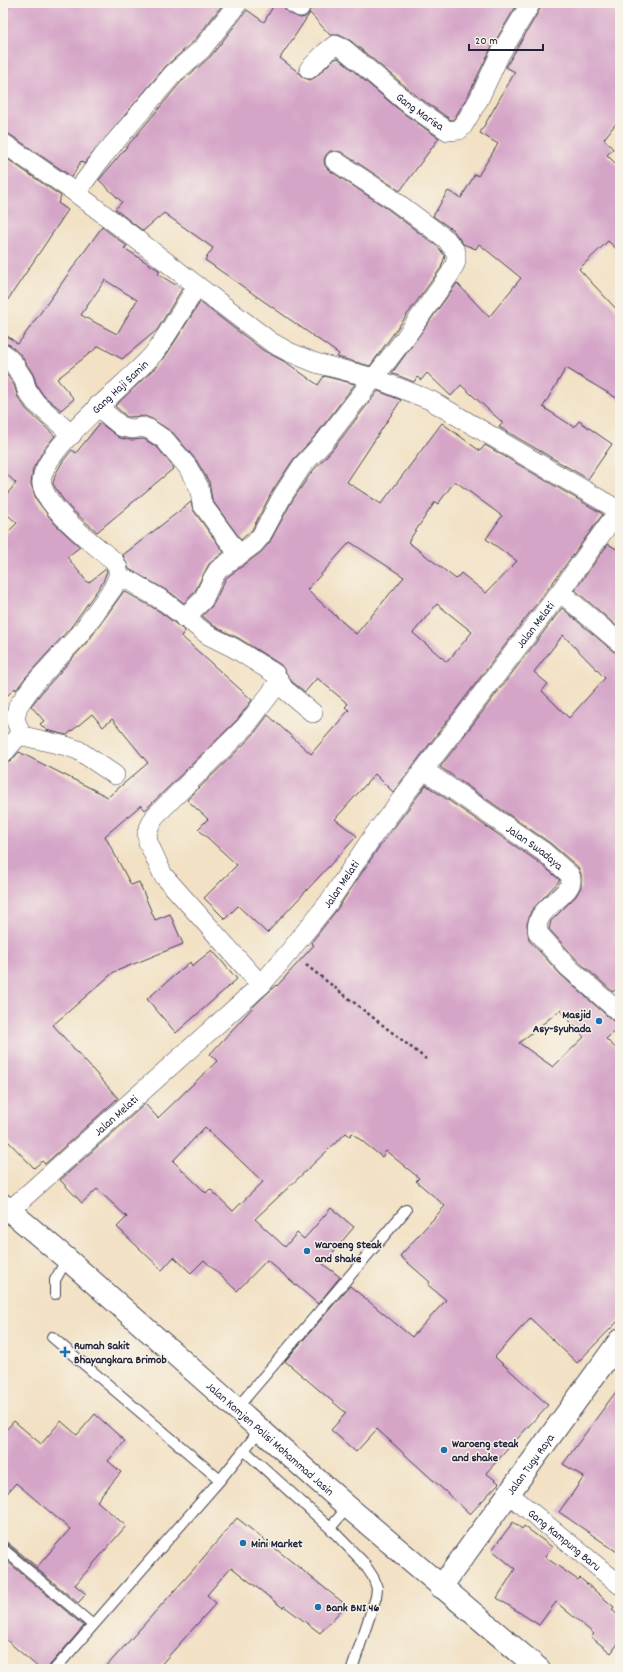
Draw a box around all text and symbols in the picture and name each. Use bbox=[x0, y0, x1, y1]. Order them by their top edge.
scale bar bbox=[469, 26, 543, 52]
text: 20 m bbox=[475, 33, 498, 50]
street label: Gang Marisa bbox=[392, 90, 447, 136]
street label: Gang Haji Samin bbox=[89, 357, 153, 419]
street label: Jalan Melati bbox=[513, 599, 559, 652]
street label: Jalan Swadaya bbox=[502, 821, 566, 875]
street label: Jalan Melati bbox=[320, 858, 364, 913]
place label: Masjid Asy-Syuhada bbox=[533, 1007, 592, 1038]
marker: Masjid Asy-Syuhada bbox=[594, 1016, 604, 1026]
street label: Jalan Melati bbox=[91, 1092, 143, 1141]
place label: Waroeng Steak and Shake bbox=[315, 1237, 382, 1268]
marker: Waroeng Steak and Shake bbox=[302, 1246, 312, 1256]
place label: Rumah Sakit Bhayangkara Brimob bbox=[74, 1338, 167, 1369]
marker: Rumah Sakit Bhayangkara Brimob bbox=[59, 1346, 71, 1358]
street label: Jalan Komjen Polisi Mohammad Jasin bbox=[202, 1379, 337, 1501]
street label: Jalan Tugu Raya bbox=[503, 1430, 560, 1499]
place label: Waroeng steak and shake bbox=[452, 1436, 519, 1467]
marker: Waroeng steak and shake bbox=[439, 1445, 449, 1455]
street label: Gang Kampung Baru bbox=[524, 1506, 604, 1576]
place label: Mini Market bbox=[251, 1536, 303, 1553]
marker: Mini Market bbox=[238, 1538, 248, 1548]
place label: Bank BNI 46 bbox=[326, 1600, 380, 1617]
marker: Bank BNI 46 bbox=[313, 1602, 323, 1612]

